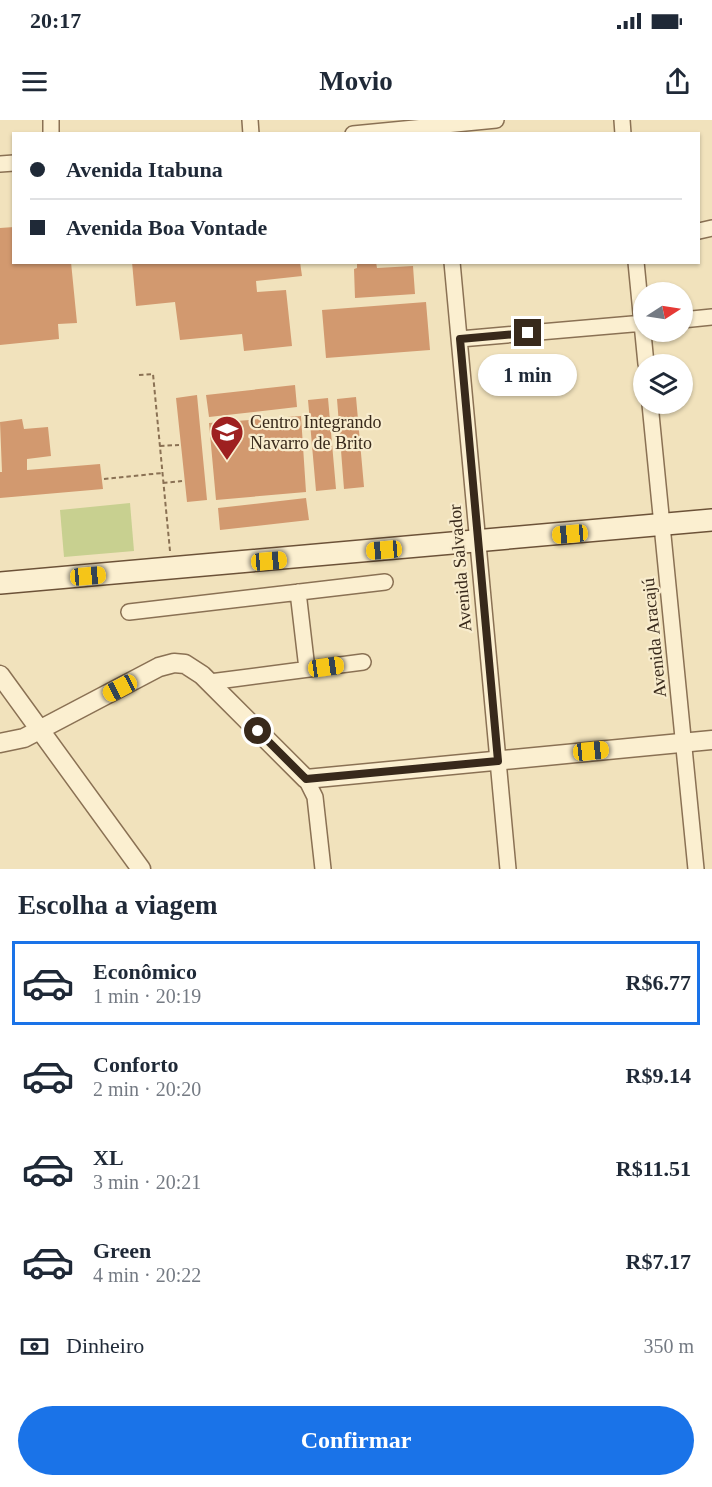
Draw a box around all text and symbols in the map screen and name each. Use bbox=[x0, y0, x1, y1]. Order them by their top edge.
text: 20:17 bbox=[30, 8, 81, 33]
icon: menu bbox=[18, 65, 51, 98]
icon: share bbox=[661, 65, 694, 98]
text: Movio bbox=[319, 66, 393, 96]
text: Avenida Itabuna bbox=[66, 157, 223, 182]
text: Avenida Boa Vontade bbox=[66, 215, 267, 240]
north arrow bbox=[633, 282, 693, 342]
map controls bbox=[633, 282, 693, 414]
route end bbox=[514, 319, 541, 346]
callout: 1 min bbox=[478, 354, 578, 396]
button: layers bbox=[633, 354, 693, 414]
text: 1 min bbox=[503, 364, 552, 386]
place label: Centro Integrando Navarro de Brito bbox=[250, 412, 381, 453]
school or university icon: Centro Integrando Navarro de Brito bbox=[209, 414, 245, 461]
street label: Avenida Salvador bbox=[444, 503, 476, 633]
car bbox=[551, 523, 589, 545]
car bbox=[365, 539, 403, 561]
car bbox=[250, 550, 288, 572]
car bbox=[69, 565, 107, 587]
street label: Avenida Aracajú bbox=[638, 577, 670, 699]
car bbox=[307, 656, 345, 678]
car bbox=[100, 672, 140, 704]
route start bbox=[244, 717, 271, 744]
car bbox=[572, 740, 610, 762]
text: Escolha a viagem bbox=[18, 890, 218, 920]
icon: car bbox=[21, 956, 75, 1010]
text: Econômico bbox=[93, 959, 197, 984]
text: R$6.77 bbox=[626, 970, 691, 995]
text: 1 min · 20:19 bbox=[93, 985, 201, 1007]
icon: car bbox=[21, 1049, 75, 1103]
text: Conforto bbox=[93, 1052, 179, 1077]
text: R$9.14 bbox=[626, 1063, 691, 1088]
text: 2 min · 20:20 bbox=[93, 1078, 201, 1100]
icon: car bbox=[21, 1142, 75, 1196]
text: XL bbox=[93, 1145, 124, 1170]
text: R$11.51 bbox=[616, 1156, 691, 1181]
text: 3 min · 20:21 bbox=[93, 1171, 201, 1193]
icon: car bbox=[21, 1235, 75, 1289]
text: Green bbox=[93, 1238, 151, 1263]
text: R$7.17 bbox=[626, 1249, 691, 1274]
text: 4 min · 20:22 bbox=[93, 1264, 201, 1286]
icon: cash bbox=[18, 1330, 51, 1363]
text: Dinheiro bbox=[66, 1333, 144, 1358]
text: 350 m bbox=[643, 1335, 694, 1357]
button: Confirmar bbox=[18, 1406, 694, 1475]

